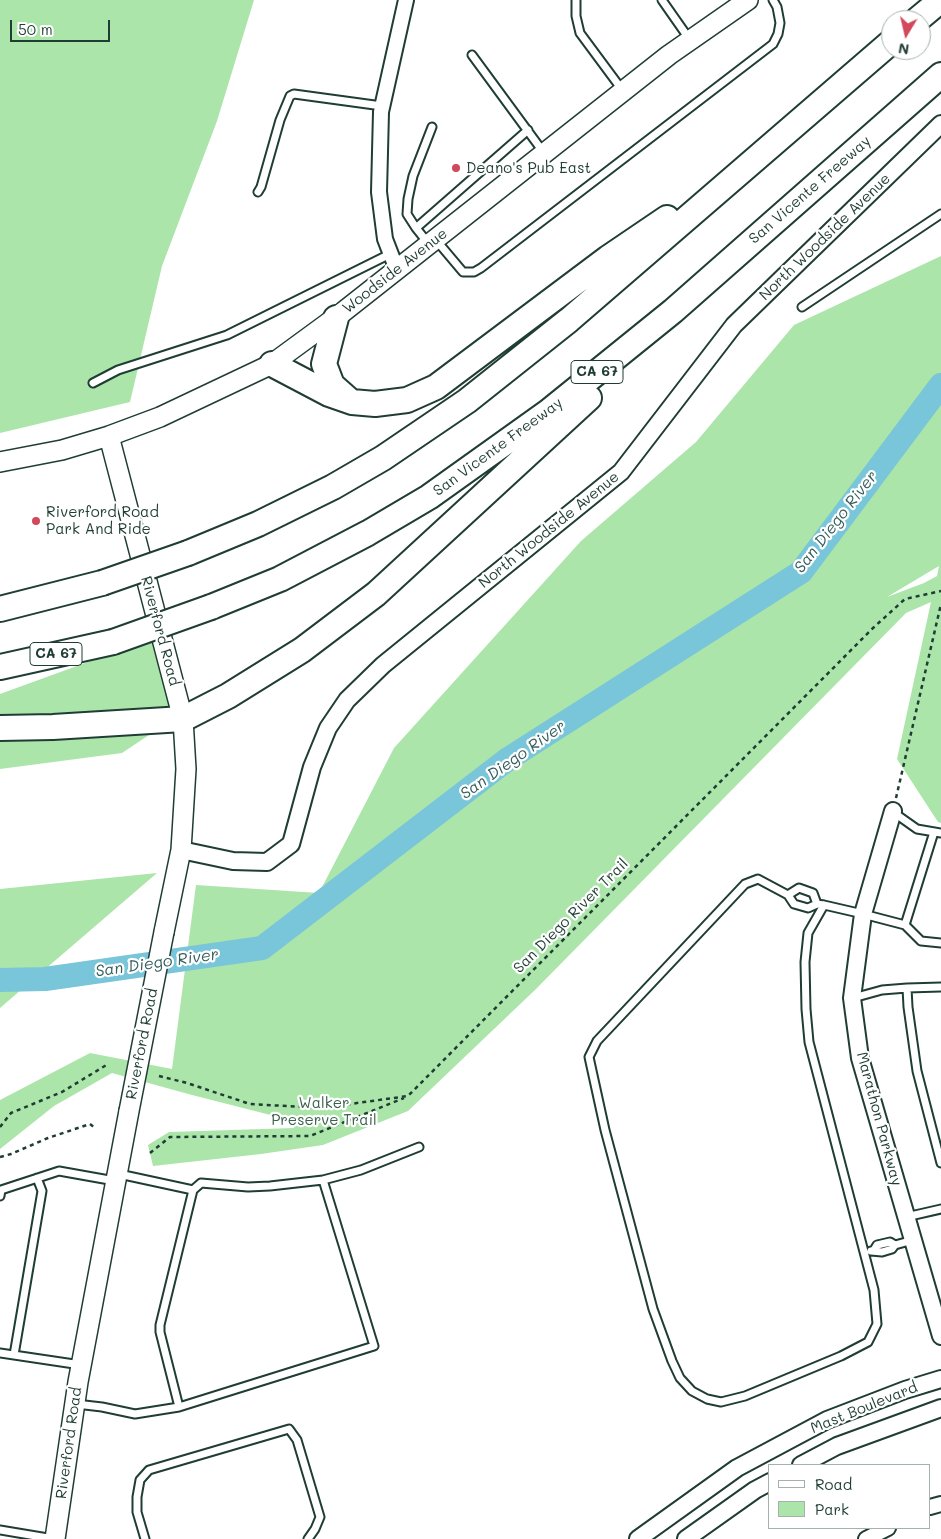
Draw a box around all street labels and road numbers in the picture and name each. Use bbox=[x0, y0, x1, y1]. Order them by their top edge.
street label: San Vicente Freeway bbox=[745, 132, 875, 248]
street label: North Woodside Avenue bbox=[756, 170, 894, 304]
street label: Woodside Avenue bbox=[339, 225, 451, 317]
road number: CA 67 bbox=[571, 361, 623, 384]
street label: San Vicente Freeway bbox=[430, 394, 566, 500]
street label: North Woodside Avenue bbox=[475, 468, 623, 592]
street label: Riverford Road bbox=[137, 574, 183, 688]
road number: CA 67 bbox=[30, 642, 82, 666]
street label: San Diego River Trail bbox=[510, 855, 632, 977]
street label: Riverford Road bbox=[122, 987, 162, 1101]
street label: Marathon Parkway bbox=[852, 1050, 906, 1188]
street label: Mast Boulevard bbox=[808, 1378, 920, 1438]
street label: Riverford Road bbox=[52, 1386, 86, 1500]

